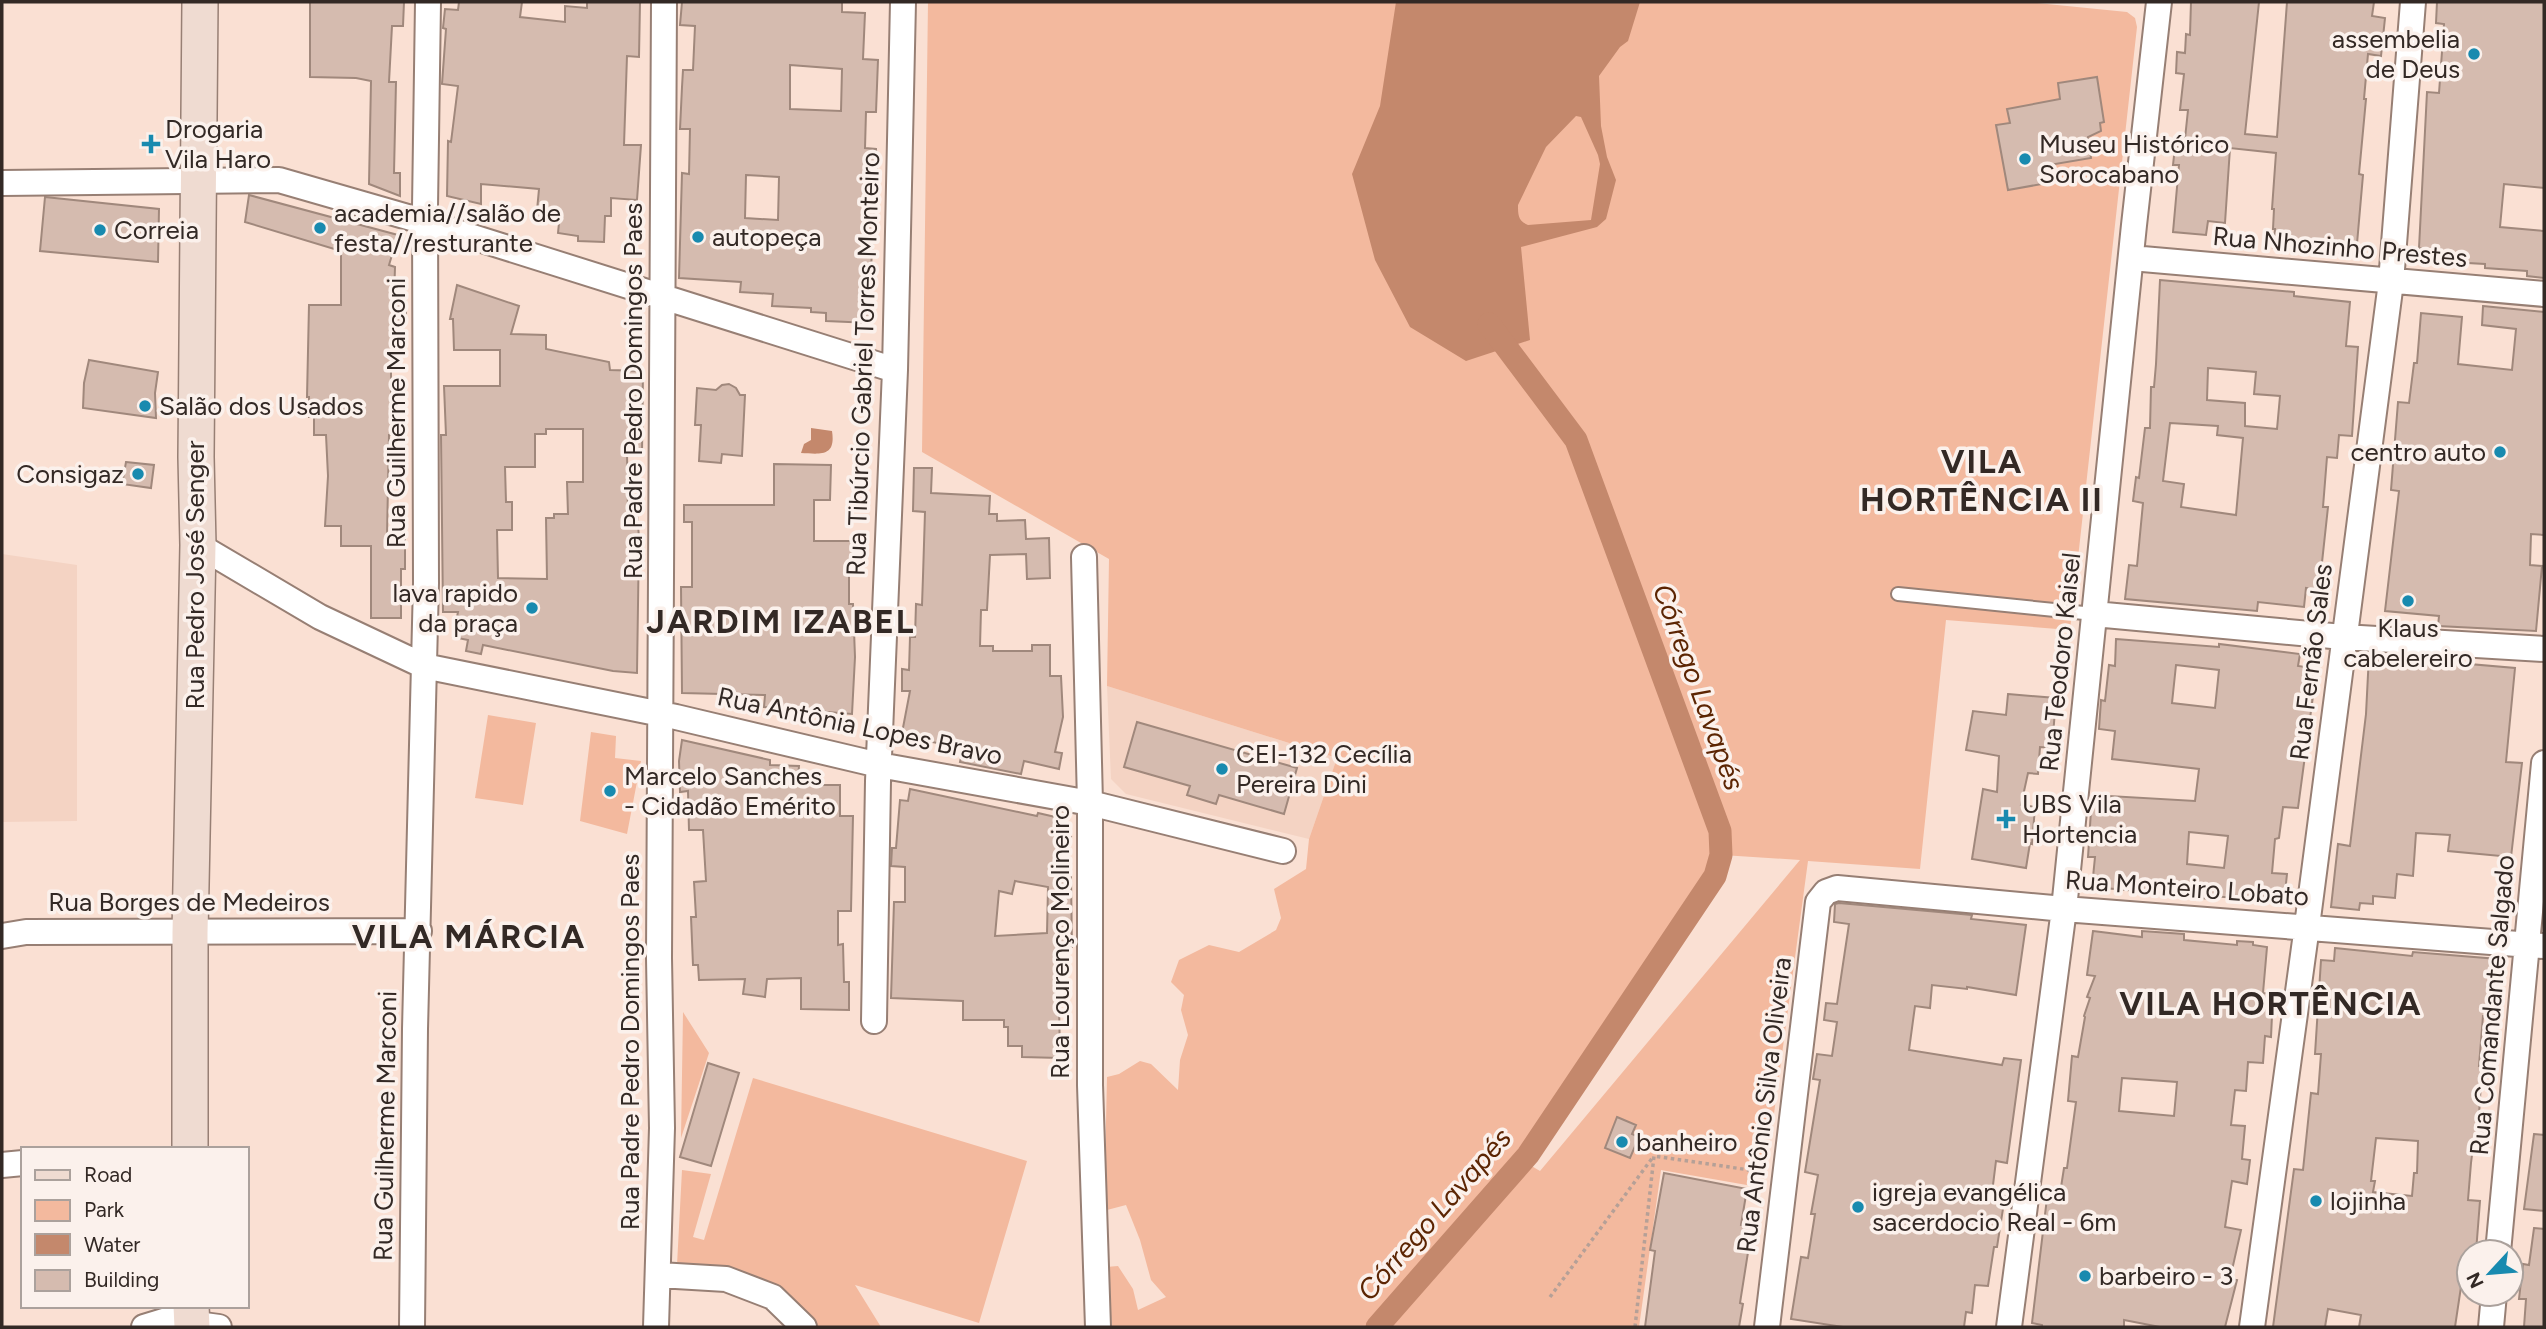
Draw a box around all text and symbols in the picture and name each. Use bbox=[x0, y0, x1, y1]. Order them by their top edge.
place label: assembelia de Deus bbox=[2332, 23, 2460, 85]
marker: assembelia de Deus bbox=[2466, 46, 2482, 62]
place label: Drogaria Vila Haro bbox=[165, 113, 271, 175]
place label: Museu Histórico Sorocabano bbox=[2039, 128, 2229, 190]
marker: Drogaria Vila Haro bbox=[143, 136, 159, 152]
marker: Museu Histórico Sorocabano bbox=[2017, 151, 2033, 167]
street label: Rua Tibúrcio Gabriel Torres Monteiro bbox=[840, 152, 886, 576]
place label: academia//salão de festa//resturante bbox=[334, 197, 561, 259]
street label: Rua Padre Pedro Domingos Paes bbox=[617, 203, 649, 579]
place label: Correia bbox=[114, 214, 199, 246]
marker: academia//salão de festa//resturante bbox=[312, 220, 328, 236]
street label: Rua Nhozinho Prestes bbox=[2211, 220, 2469, 274]
place label: autopeça bbox=[712, 221, 822, 253]
marker: Correia bbox=[92, 222, 108, 238]
marker: autopeça bbox=[690, 229, 706, 245]
street label: Rua Guilherme Marconi bbox=[380, 278, 412, 548]
place label: Salão dos Usados bbox=[159, 390, 364, 422]
marker: Salão dos Usados bbox=[137, 398, 153, 414]
place label: centro auto bbox=[2351, 436, 2486, 468]
street label: Rua Pedro José Senger bbox=[179, 440, 211, 710]
district label: VILA HORTÊNCIA II bbox=[1860, 442, 2104, 519]
marker: centro auto bbox=[2492, 444, 2508, 460]
place label: Consigaz bbox=[16, 458, 124, 490]
marker: Consigaz bbox=[130, 466, 146, 482]
street label: Rua Teodoro Kaisel bbox=[2033, 551, 2087, 773]
street label: Rua Fernão Sales bbox=[2283, 562, 2339, 762]
place label: lava rapido da praça bbox=[393, 577, 518, 639]
water label: Córrego Lavapés bbox=[1646, 579, 1752, 795]
marker: Klaus cabelereiro bbox=[2400, 593, 2416, 609]
marker: lava rapido da praça bbox=[524, 600, 540, 616]
district label: JARDIM IZABEL bbox=[646, 602, 916, 641]
place label: Klaus cabelereiro bbox=[2343, 612, 2473, 674]
street label: Rua Antônia Lopes Bravo bbox=[715, 680, 1005, 772]
place label: CEI-132 Cecília Pereira Dini bbox=[1236, 738, 1412, 800]
place label: Marcelo Sanches - Cidadão Emérito bbox=[624, 760, 836, 822]
marker: CEI-132 Cecília Pereira Dini bbox=[1214, 761, 1230, 777]
marker: Marcelo Sanches - Cidadão Emérito bbox=[602, 783, 618, 799]
place label: UBS Vila Hortencia bbox=[2022, 788, 2137, 850]
street label: Rua Lourenço Molineiro bbox=[1044, 805, 1076, 1079]
marker: UBS Vila Hortencia bbox=[1996, 809, 2016, 829]
street label: Rua Comandante Salgado bbox=[2463, 853, 2521, 1157]
street label: Rua Padre Pedro Domingos Paes bbox=[614, 854, 646, 1230]
street label: Rua Monteiro Lobato bbox=[2064, 864, 2310, 912]
street label: Rua Borges de Medeiros bbox=[48, 886, 330, 918]
district label: VILA MÁRCIA bbox=[352, 917, 586, 956]
street label: Rua Antônio Silva Oliveira bbox=[1730, 955, 1798, 1255]
district label: VILA HORTÊNCIA bbox=[2119, 984, 2423, 1023]
street label: Rua Guilherme Marconi bbox=[367, 991, 403, 1261]
water label: Córrego Lavapés bbox=[1350, 1121, 1518, 1307]
place label: banheiro bbox=[1636, 1126, 1738, 1158]
marker: banheiro bbox=[1614, 1134, 1630, 1150]
legend bbox=[21, 1147, 248, 1308]
text: Road bbox=[84, 1162, 132, 1187]
place label: igreja evangélica sacerdocio Real - 6m bbox=[1872, 1176, 2116, 1238]
place label: lojinha bbox=[2330, 1185, 2406, 1217]
marker: lojinha bbox=[2308, 1193, 2324, 1209]
text: Park bbox=[84, 1197, 125, 1222]
marker: igreja evangélica sacerdocio Real - 6m bbox=[1850, 1199, 1866, 1215]
text: Water bbox=[84, 1232, 140, 1257]
north arrow bbox=[2455, 1238, 2525, 1308]
place label: barbeiro - 3 bbox=[2099, 1260, 2233, 1292]
text: Building bbox=[84, 1267, 159, 1292]
marker: barbeiro - 3 bbox=[2077, 1268, 2093, 1284]
text: N bbox=[2462, 1269, 2489, 1292]

